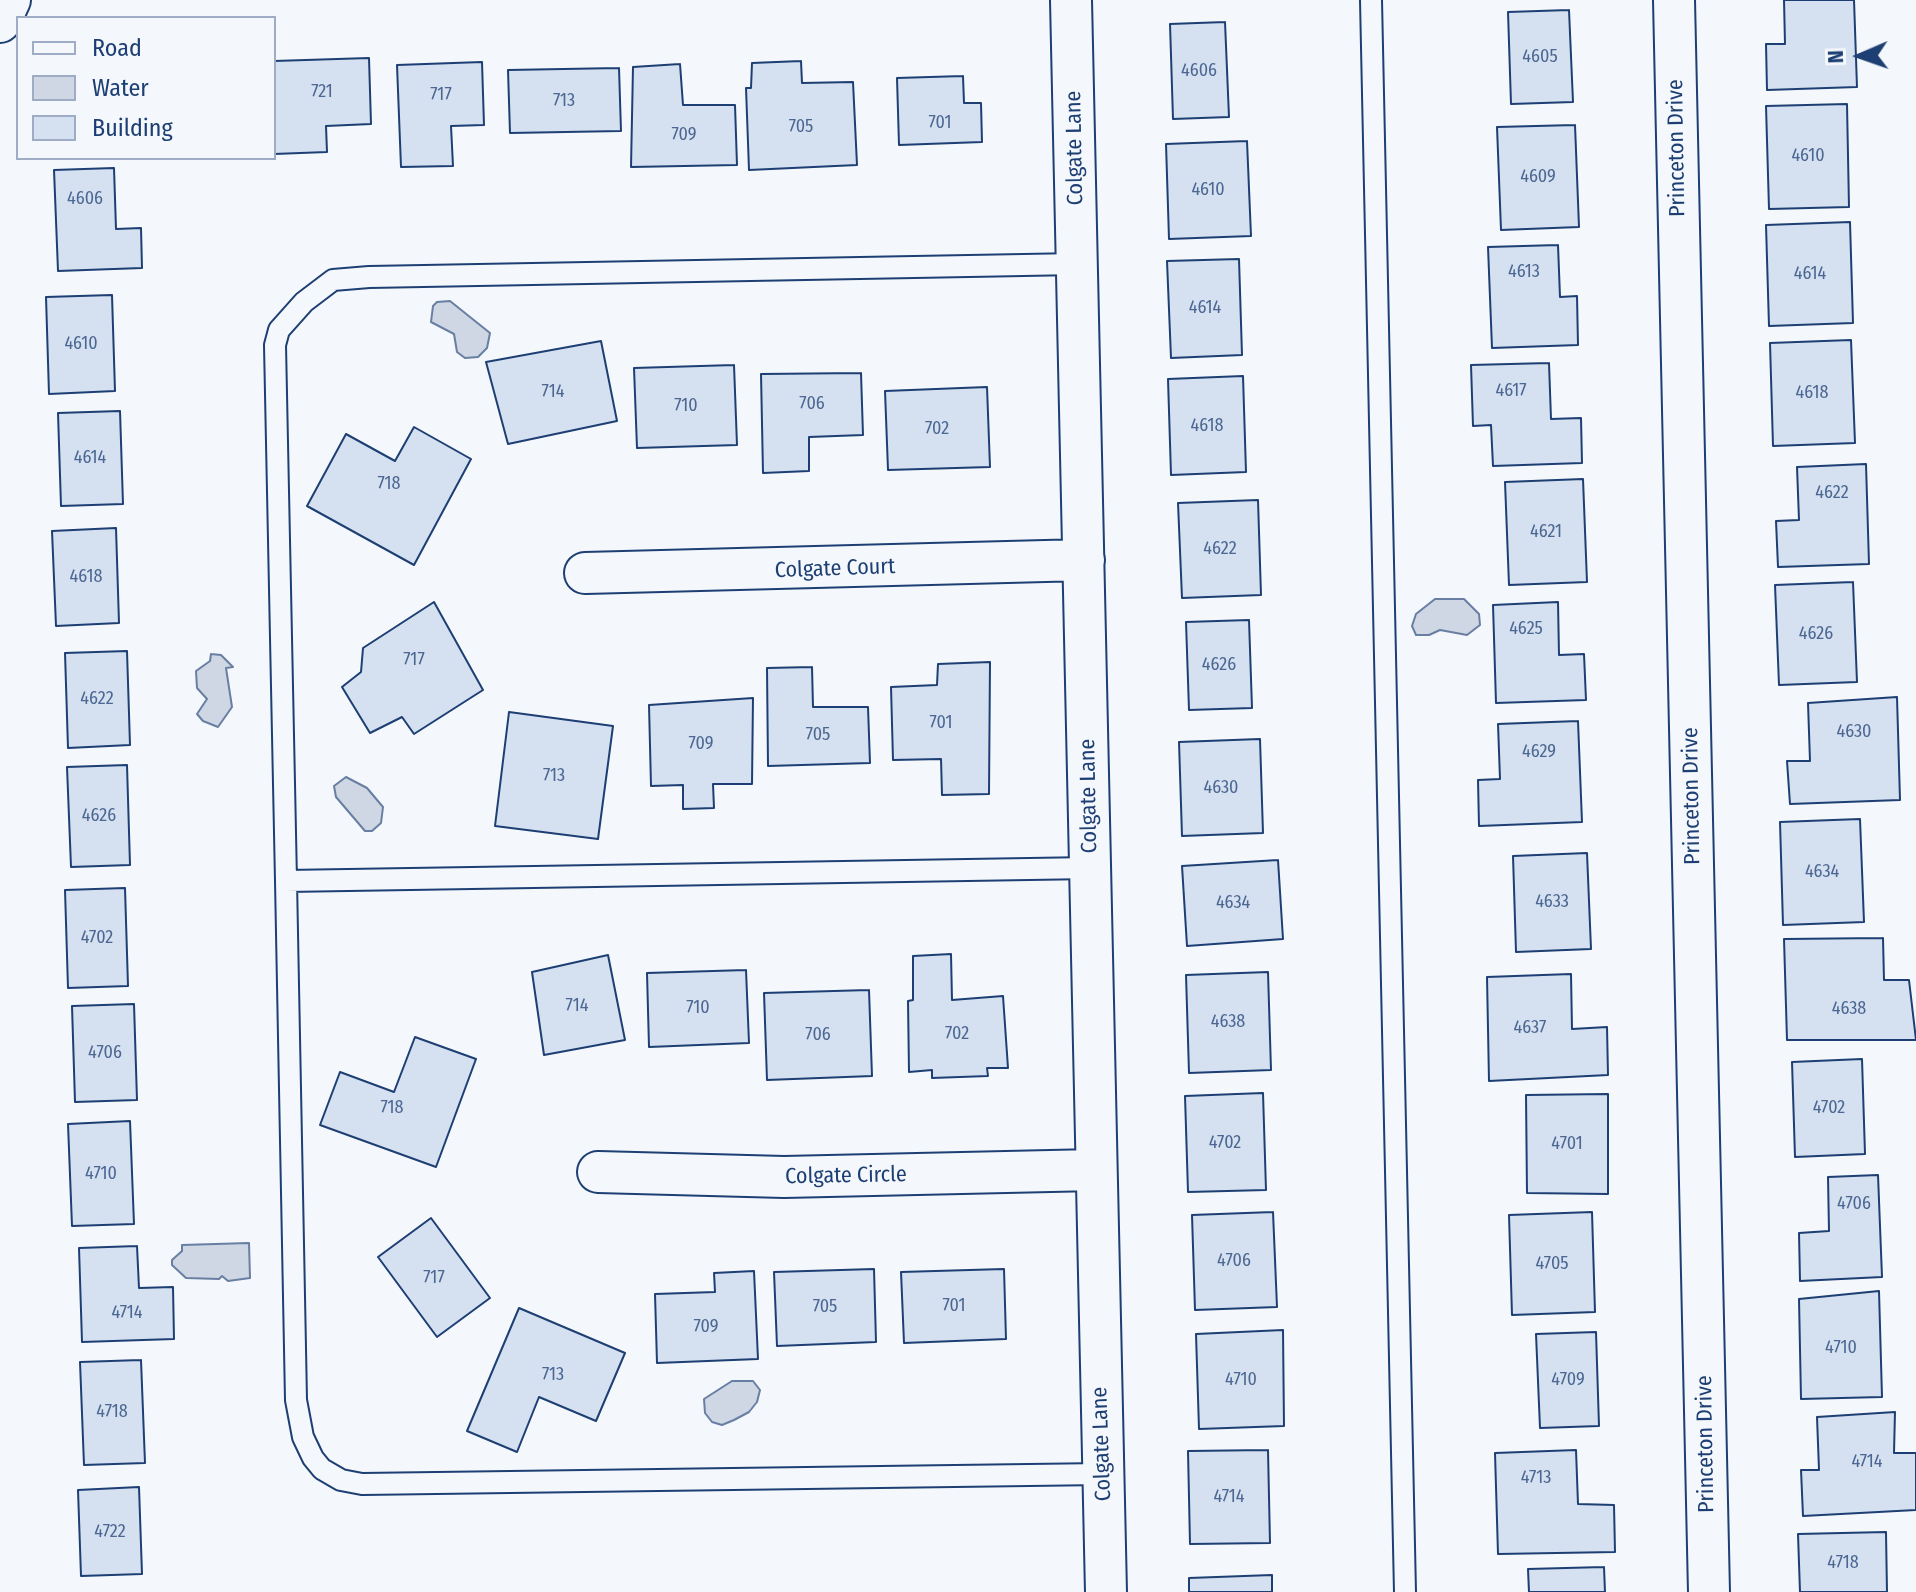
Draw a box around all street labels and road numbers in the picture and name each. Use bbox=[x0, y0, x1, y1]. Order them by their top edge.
street label: Princeton Drive bbox=[1663, 79, 1691, 217]
street label: Colgate Lane bbox=[1061, 91, 1089, 205]
street label: Colgate Court bbox=[774, 554, 896, 584]
street label: Princeton Drive bbox=[1678, 727, 1706, 865]
street label: Colgate Lane bbox=[1075, 739, 1103, 853]
street label: Colgate Circle bbox=[785, 1162, 907, 1190]
street label: Princeton Drive bbox=[1692, 1375, 1720, 1513]
street label: Colgate Lane bbox=[1087, 1386, 1117, 1502]

